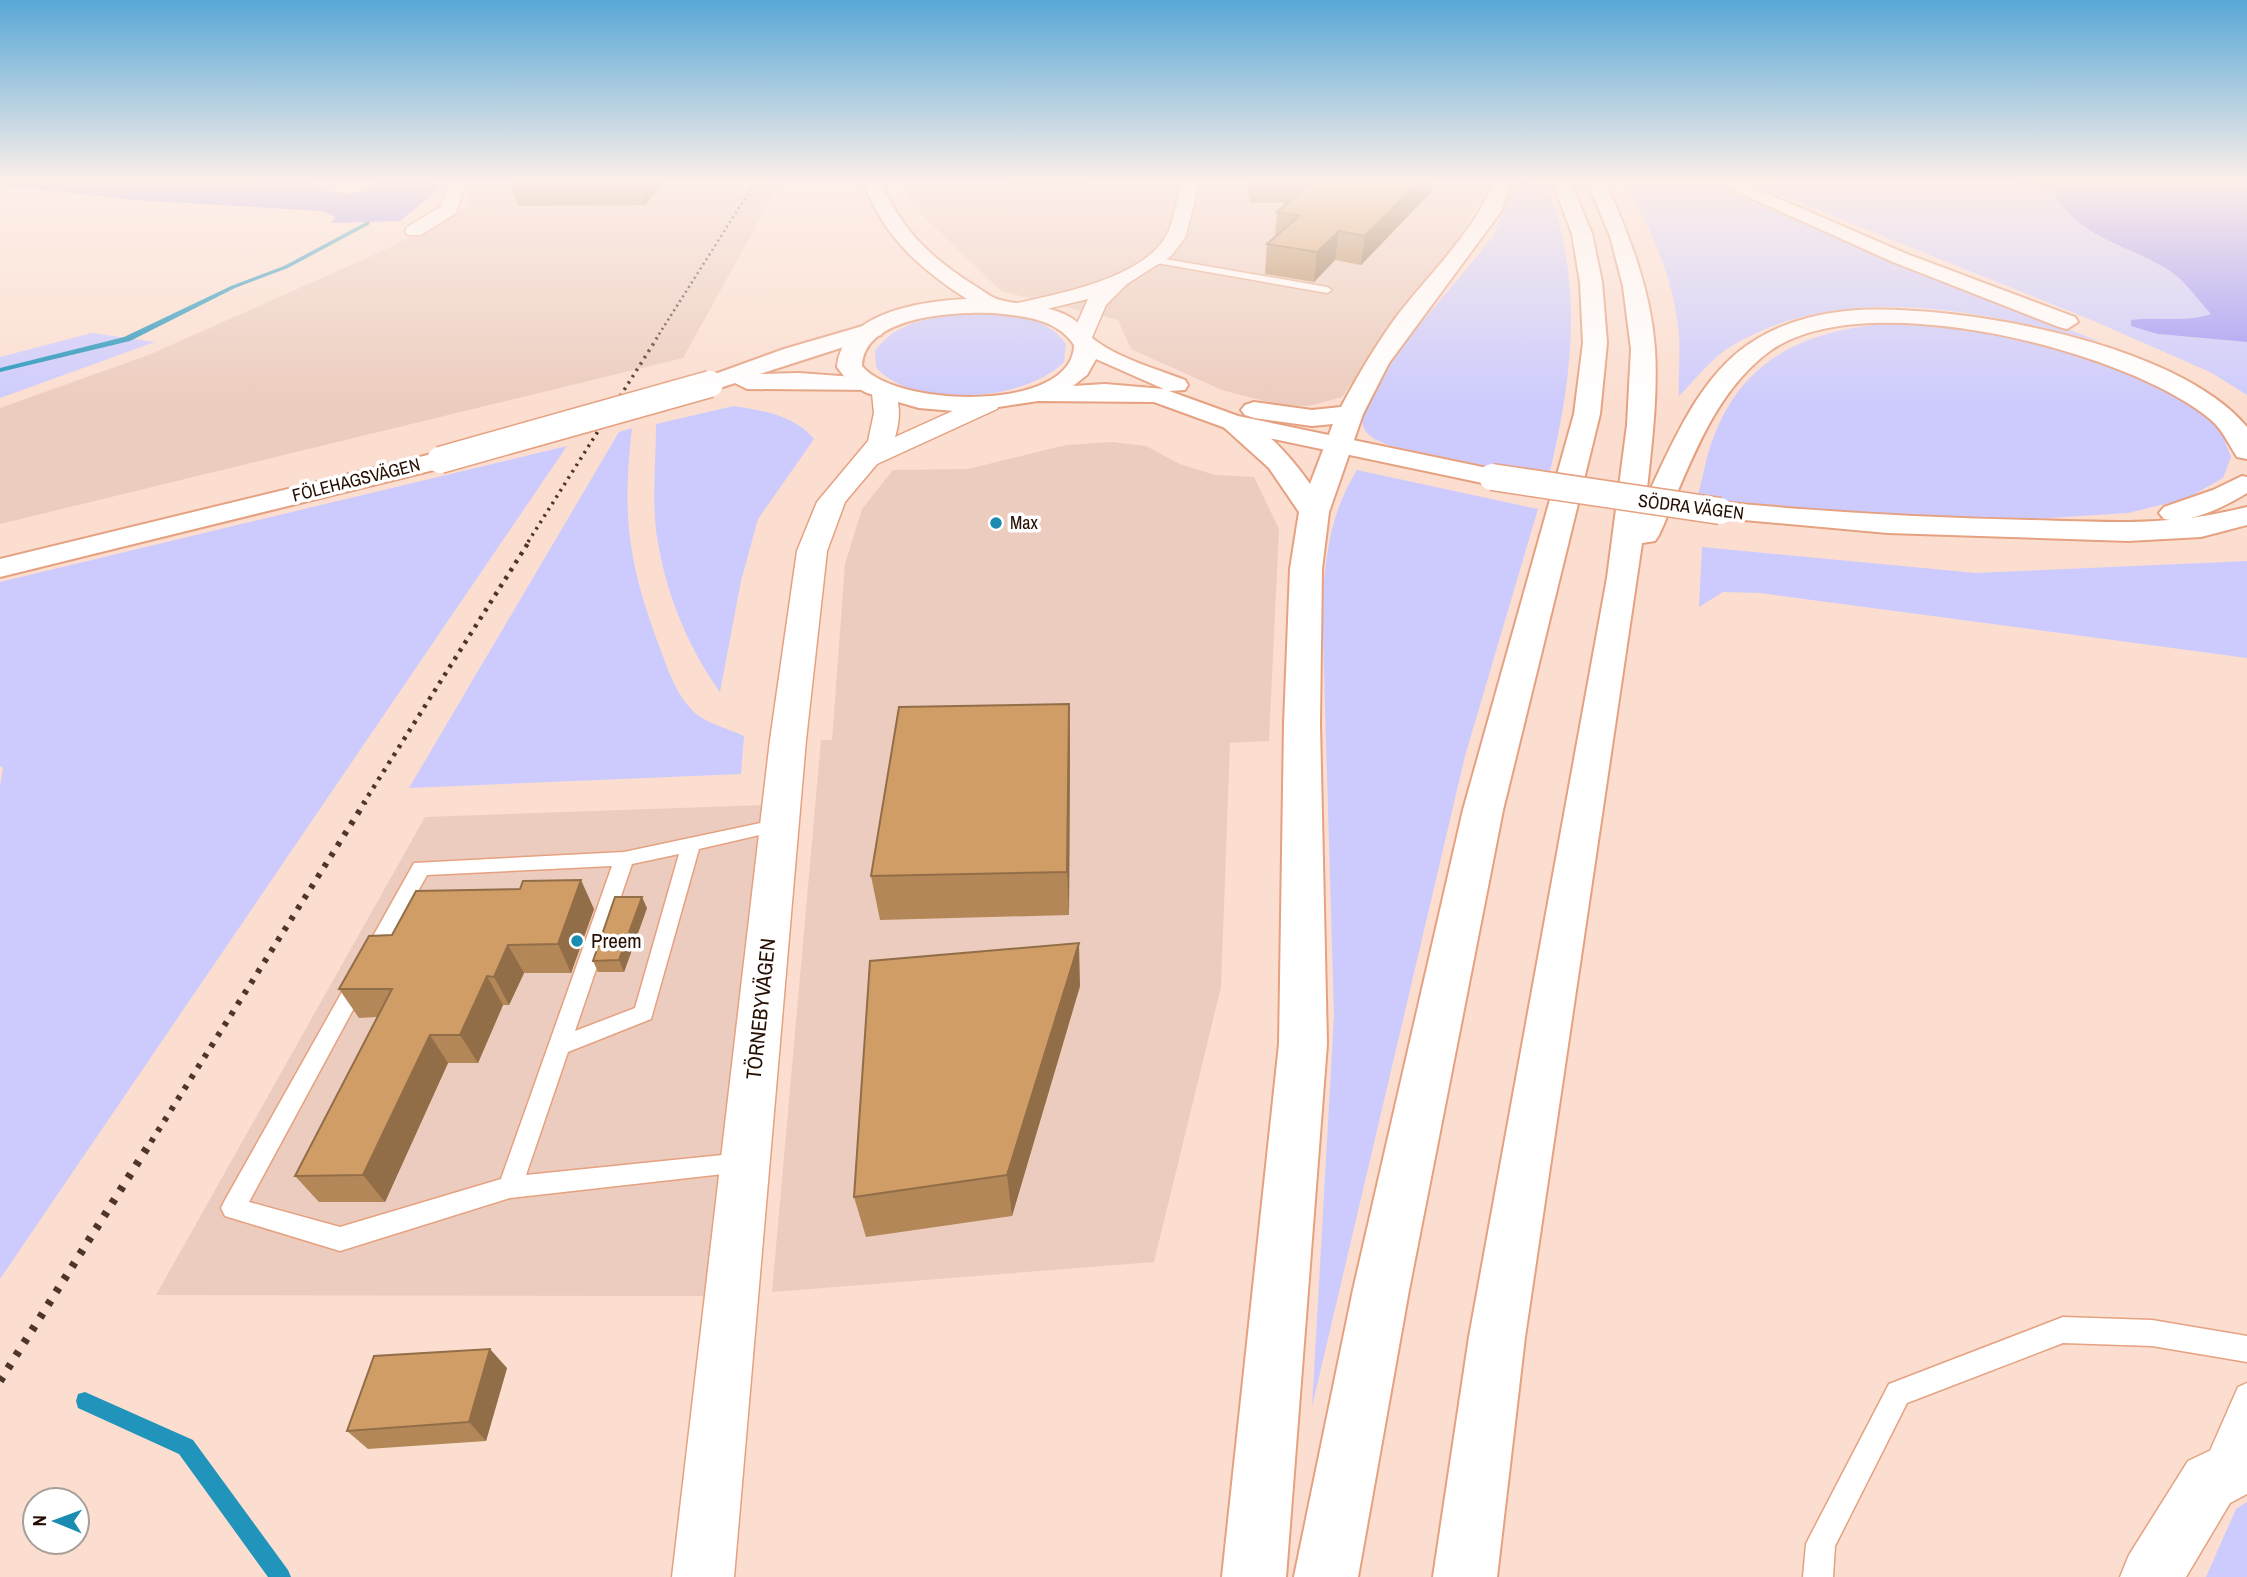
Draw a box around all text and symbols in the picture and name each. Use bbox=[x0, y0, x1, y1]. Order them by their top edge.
street label: FÖLEHAGSVÄGEN bbox=[289, 452, 422, 507]
street label: SÖDRA VÄGEN bbox=[1637, 488, 1745, 525]
place label: Max bbox=[1010, 510, 1039, 535]
marker: Max bbox=[988, 515, 1004, 531]
place label: Preem bbox=[591, 926, 642, 955]
marker: Preem bbox=[569, 933, 585, 949]
street label: TÖRNEBYVÄGEN bbox=[739, 937, 782, 1081]
north arrow bbox=[21, 1486, 91, 1556]
text: N bbox=[26, 1515, 52, 1527]

